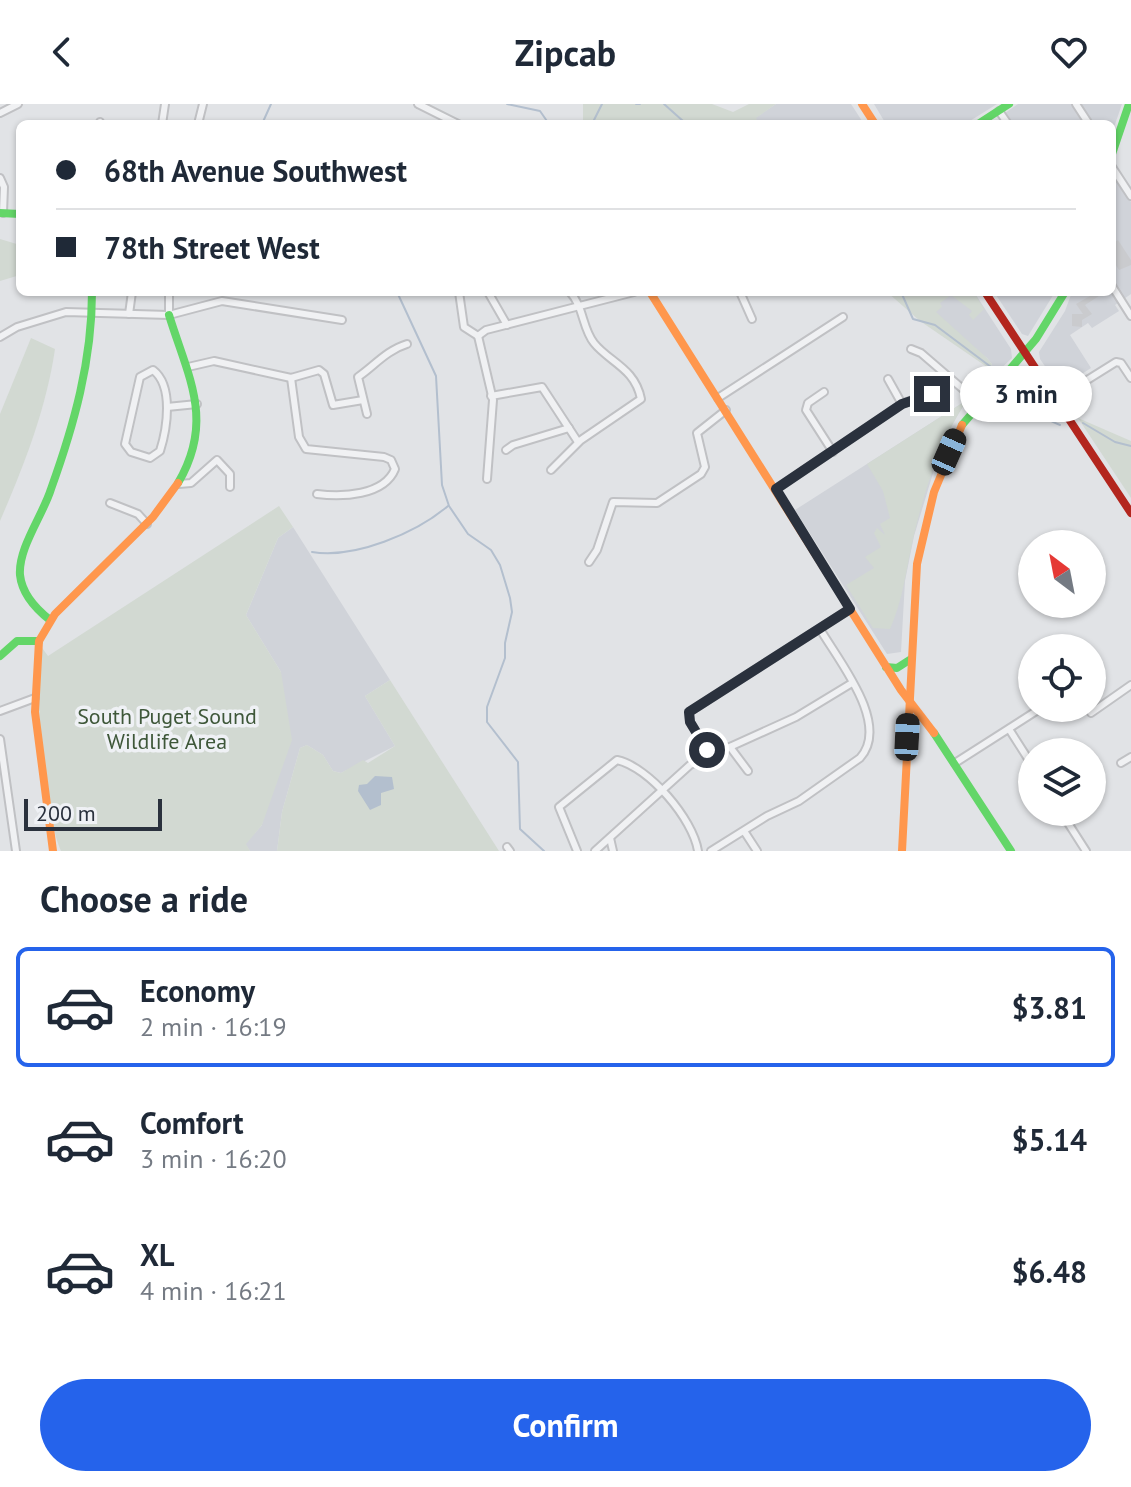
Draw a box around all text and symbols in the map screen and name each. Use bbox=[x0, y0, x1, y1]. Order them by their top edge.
text: Zipcab bbox=[515, 29, 616, 76]
icon: back bbox=[40, 30, 84, 74]
icon: heart bbox=[1047, 30, 1091, 74]
text: 68th Avenue Southwest bbox=[104, 151, 407, 190]
text: 78th Street West bbox=[104, 228, 320, 267]
callout: 3 min bbox=[960, 366, 1092, 422]
route end bbox=[914, 376, 950, 412]
text: 3 min bbox=[994, 377, 1058, 410]
car bbox=[928, 425, 970, 479]
north arrow bbox=[1018, 530, 1106, 618]
map controls bbox=[1018, 530, 1106, 826]
button: locate bbox=[1018, 634, 1106, 722]
park label: South Puget Sound Wildlife Area bbox=[77, 702, 257, 755]
car bbox=[894, 712, 920, 762]
route start bbox=[689, 732, 725, 768]
button: layers bbox=[1018, 738, 1106, 826]
scale bar bbox=[24, 795, 162, 831]
text: 200 m bbox=[36, 799, 96, 827]
text: Choose a ride bbox=[40, 875, 248, 922]
icon: car bbox=[44, 971, 116, 1043]
text: Economy bbox=[140, 971, 255, 1010]
text: $3.81 bbox=[1012, 988, 1087, 1027]
text: 2 min · 16:19 bbox=[140, 1010, 287, 1043]
icon: car bbox=[44, 1103, 116, 1175]
text: Comfort bbox=[140, 1103, 243, 1142]
text: $5.14 bbox=[1012, 1120, 1087, 1159]
text: 3 min · 16:20 bbox=[140, 1142, 287, 1175]
icon: car bbox=[44, 1235, 116, 1307]
text: XL bbox=[140, 1235, 174, 1274]
text: $6.48 bbox=[1012, 1252, 1087, 1291]
text: 4 min · 16:21 bbox=[140, 1274, 287, 1307]
button: Confirm bbox=[40, 1379, 1091, 1471]

